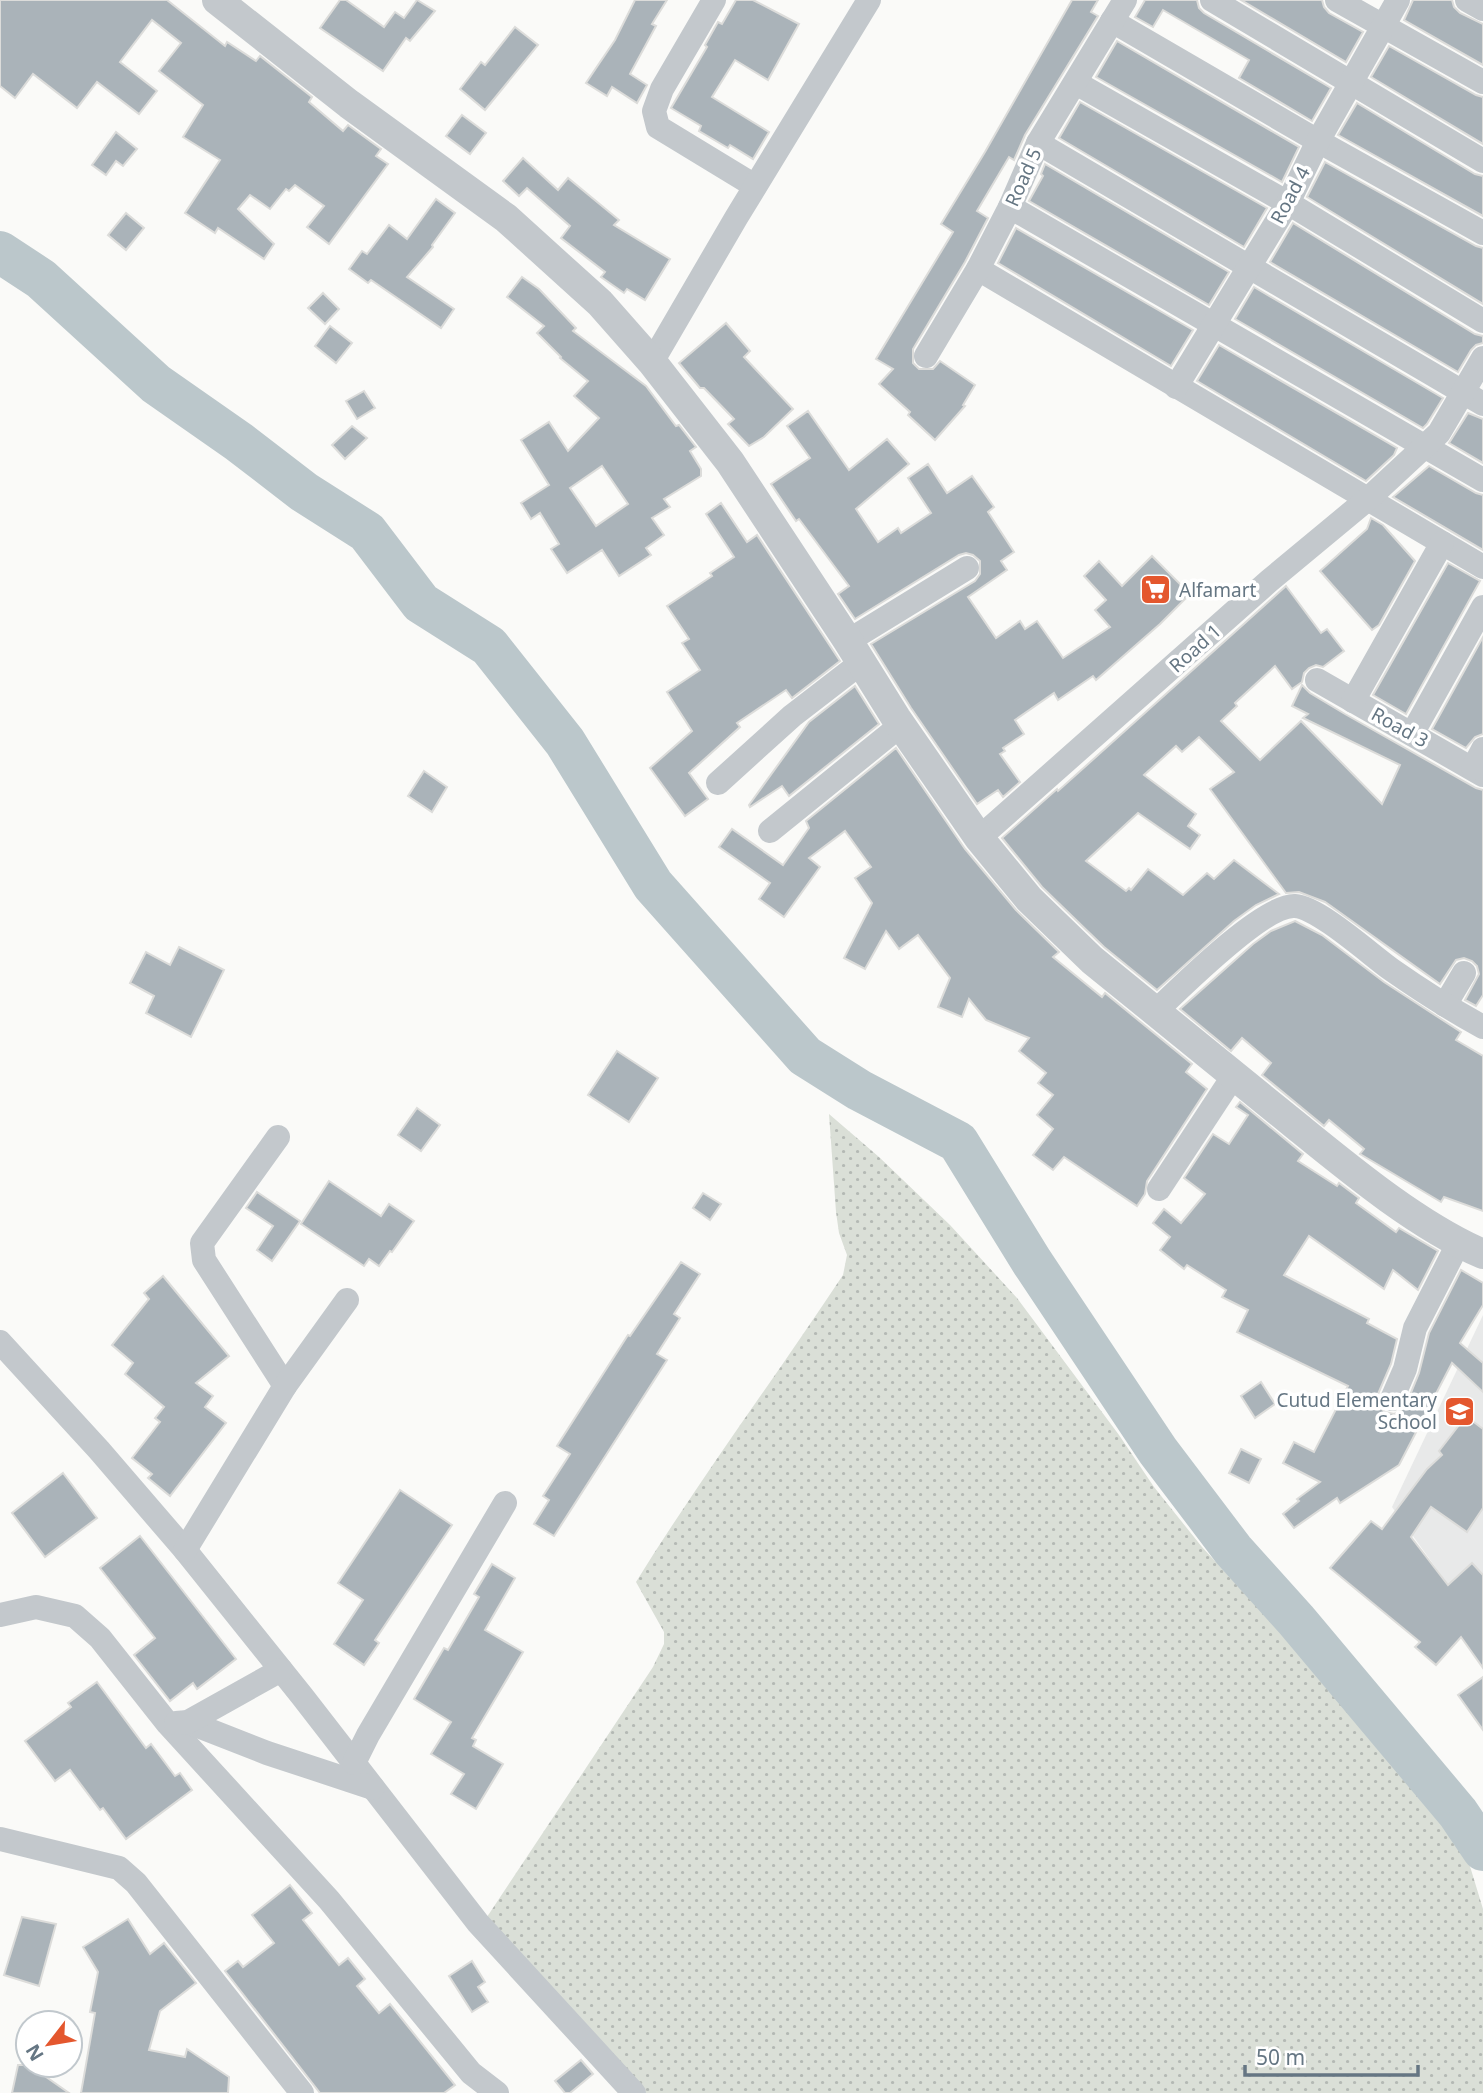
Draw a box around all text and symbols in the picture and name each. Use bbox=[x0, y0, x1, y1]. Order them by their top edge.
street label: Road 5 bbox=[999, 144, 1047, 210]
street label: Road 4 bbox=[1264, 162, 1316, 228]
supermarket icon: Alfamart bbox=[1139, 573, 1173, 607]
place label: Alfamart bbox=[1179, 577, 1257, 603]
street label: Road 1 bbox=[1163, 618, 1227, 678]
street label: Road 3 bbox=[1367, 701, 1433, 753]
place label: Cutud Elementary School bbox=[1277, 1387, 1437, 1435]
school or university icon: Cutud Elementary School bbox=[1443, 1394, 1477, 1428]
north arrow bbox=[14, 2009, 84, 2079]
scale bar bbox=[1245, 2034, 1418, 2078]
text: N bbox=[19, 2039, 50, 2066]
text: 50 m bbox=[1256, 2043, 1305, 2071]

